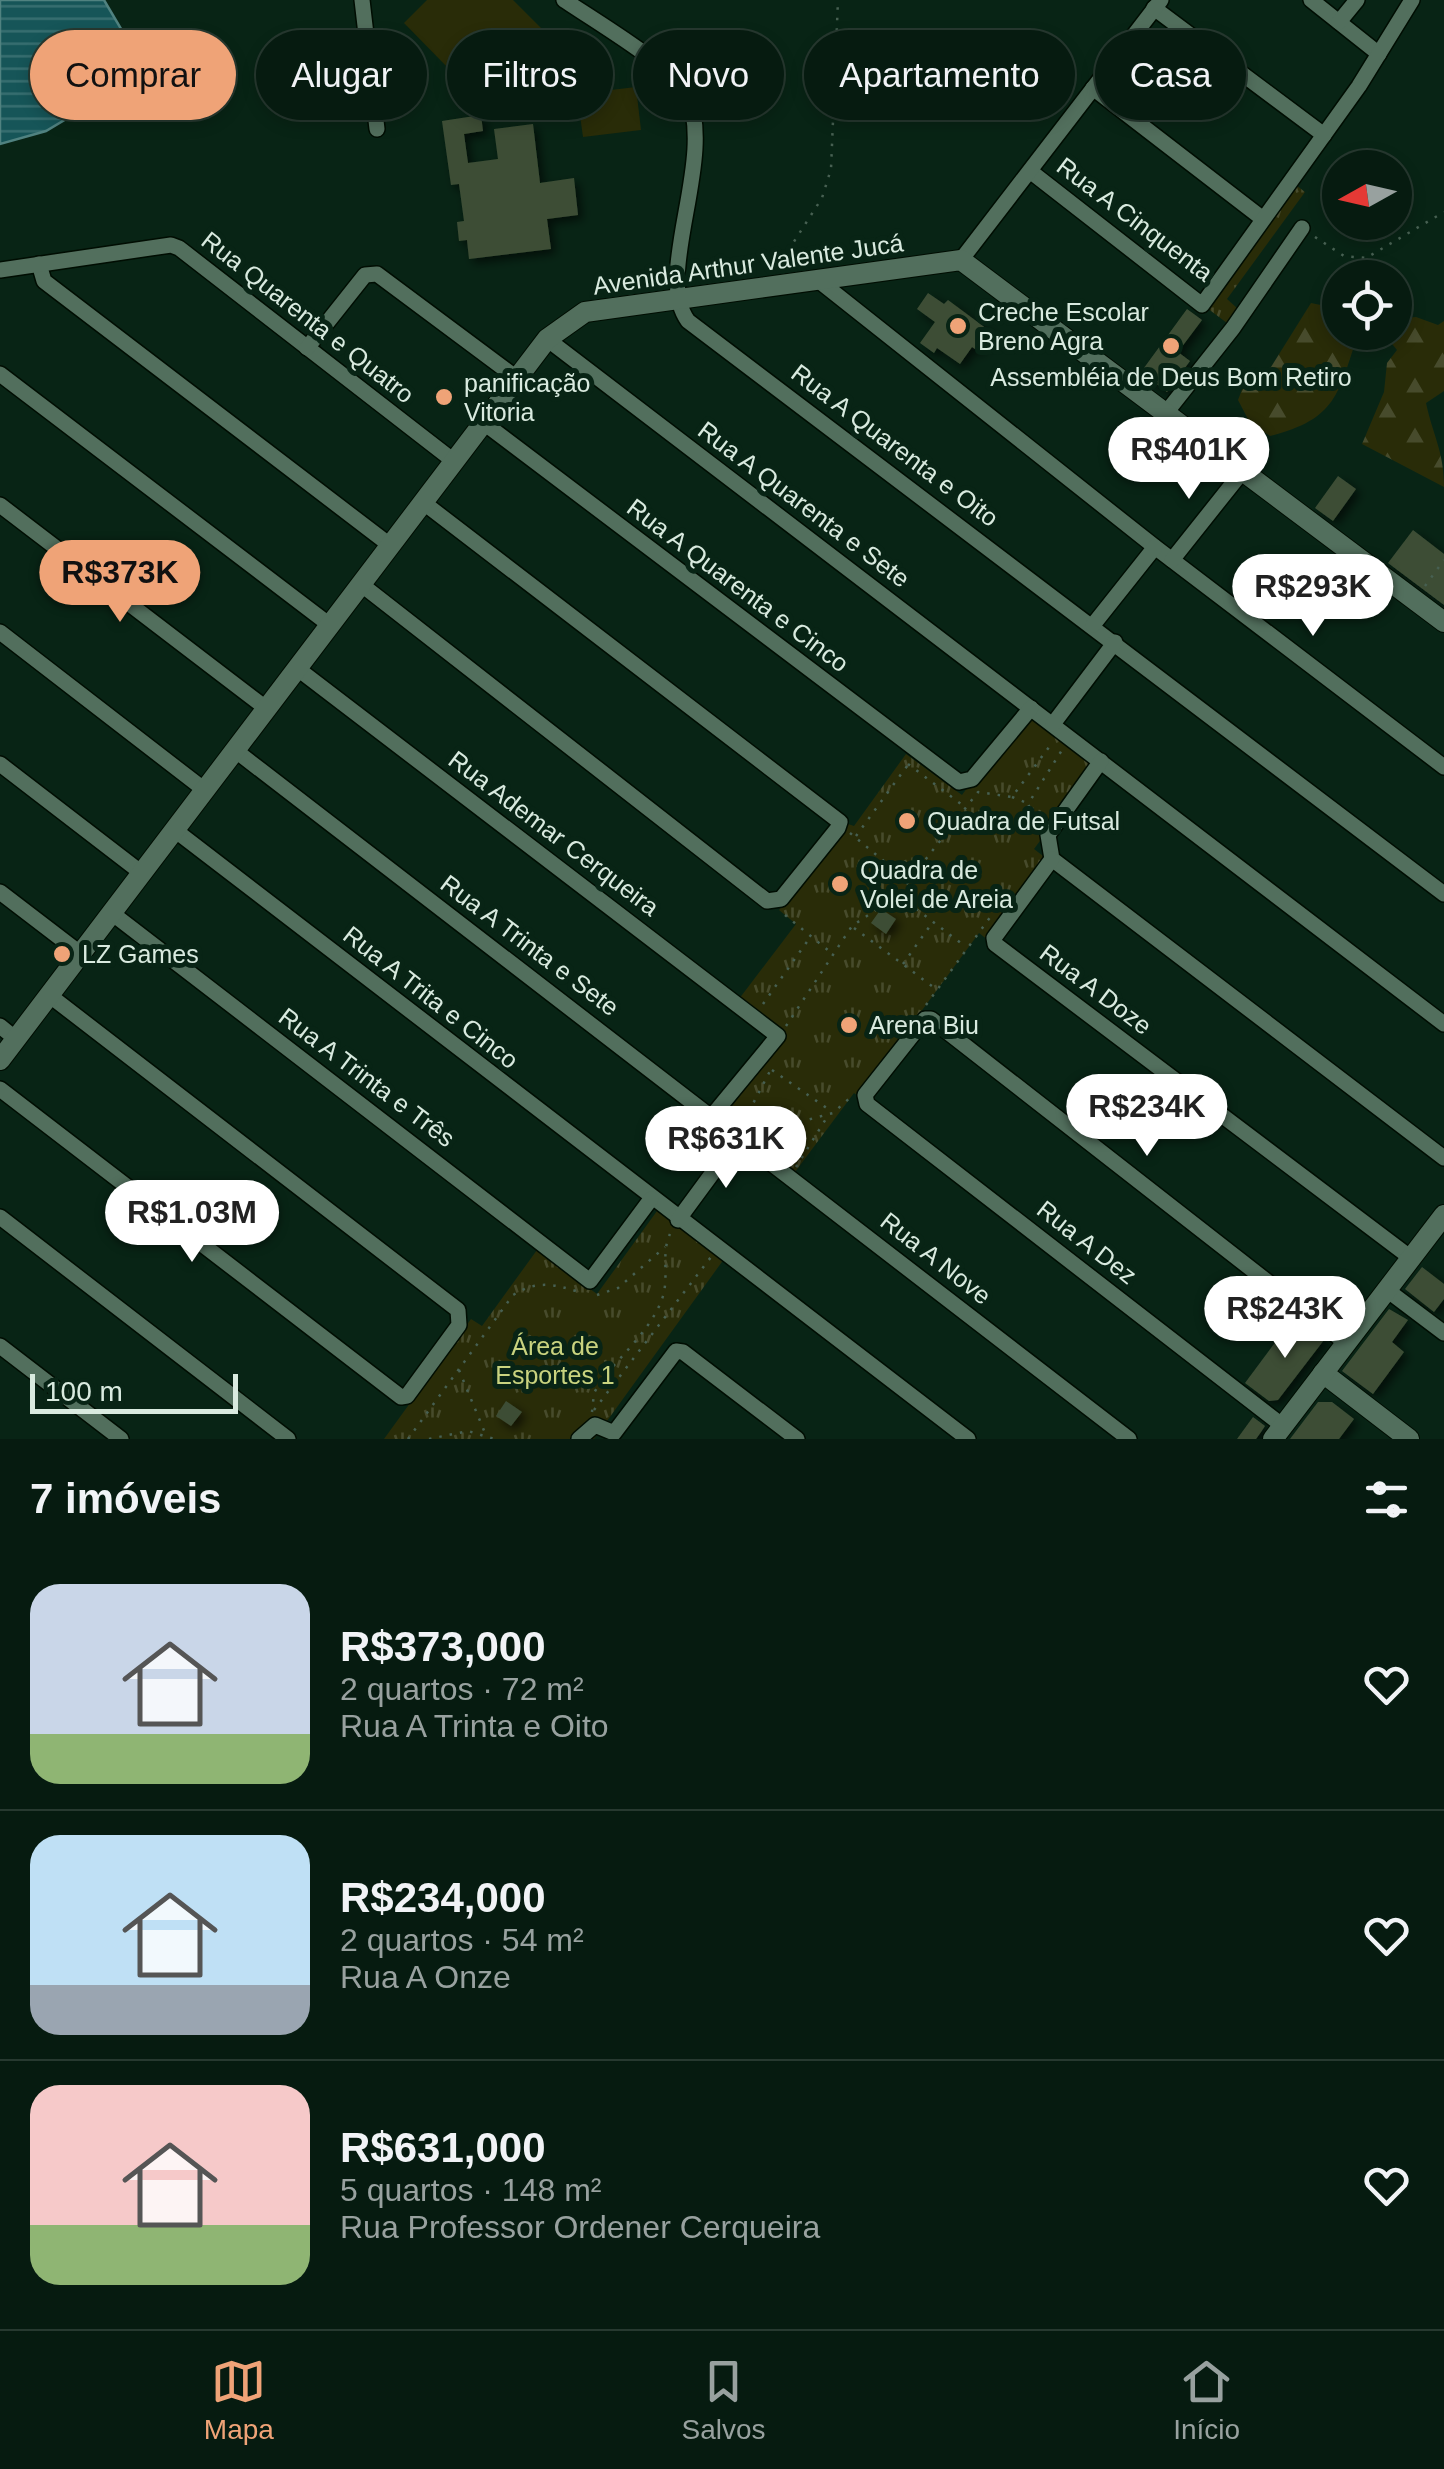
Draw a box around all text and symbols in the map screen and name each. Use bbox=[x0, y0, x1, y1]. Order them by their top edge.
chip: Comprar bbox=[30, 30, 236, 120]
chip: Alugar bbox=[256, 30, 427, 120]
chip: Filtros bbox=[447, 30, 613, 120]
chip: Novo bbox=[633, 30, 784, 120]
chip: Apartamento bbox=[804, 30, 1075, 120]
chip: Casa bbox=[1095, 30, 1246, 120]
north arrow bbox=[1322, 150, 1412, 240]
map controls bbox=[1322, 150, 1412, 350]
street label: Rua A Cinquenta bbox=[1052, 151, 1218, 287]
street label: Rua Quarenta e Quatro bbox=[196, 226, 420, 408]
street label: Avenida Arthur Valente Jucá bbox=[591, 228, 905, 300]
button: locate bbox=[1322, 260, 1412, 350]
place label: Creche Escolar Breno Agra bbox=[978, 298, 1149, 355]
marker: Creche Escolar Breno Agra bbox=[947, 315, 969, 337]
marker: Assembléia de Deus Bom Retiro bbox=[1160, 335, 1182, 357]
street label: Rua A Quarenta e Oito bbox=[786, 358, 1004, 532]
place label: Assembléia de Deus Bom Retiro bbox=[990, 363, 1352, 391]
place label: panificação Vitoria bbox=[464, 369, 590, 426]
marker: panificação Vitoria bbox=[433, 386, 455, 408]
street label: Rua A Quarenta e Sete bbox=[693, 415, 915, 593]
pin: R$401K bbox=[1108, 417, 1270, 502]
text: R$401K bbox=[1130, 431, 1248, 467]
street label: Rua A Quarenta e Cinco bbox=[622, 493, 854, 677]
pin: R$373K bbox=[39, 540, 201, 625]
text: R$373K bbox=[61, 554, 179, 590]
pin: R$293K bbox=[1232, 554, 1394, 639]
text: R$293K bbox=[1254, 568, 1372, 604]
street label: Rua Ademar Cerqueira bbox=[443, 745, 665, 921]
place label: Quadra de Futsal bbox=[927, 807, 1120, 835]
marker: Quadra de Futsal bbox=[896, 810, 918, 832]
place label: Quadra de Volei de Areia bbox=[860, 856, 1013, 913]
street label: Rua A Trinta e Sete bbox=[436, 869, 624, 1021]
marker: Quadra de Volei de Areia bbox=[829, 873, 851, 895]
street label: Rua A Trita e Cinco bbox=[338, 920, 524, 1074]
street label: Rua A Doze bbox=[1035, 938, 1157, 1040]
place label: LZ Games bbox=[82, 940, 199, 968]
marker: LZ Games bbox=[51, 943, 73, 965]
street label: Rua A Trinta e Três bbox=[274, 1002, 460, 1152]
place label: Arena Biu bbox=[869, 1011, 979, 1039]
marker: Arena Biu bbox=[838, 1014, 860, 1036]
pin: R$234K bbox=[1066, 1074, 1228, 1159]
text: R$234K bbox=[1088, 1088, 1206, 1124]
pin: R$631K bbox=[645, 1106, 807, 1191]
text: R$631K bbox=[667, 1120, 785, 1156]
pin: R$1.03M bbox=[100, 1180, 284, 1265]
text: R$1.03M bbox=[127, 1194, 257, 1230]
street label: Rua A Dez bbox=[1032, 1195, 1142, 1289]
street label: Rua A Nove bbox=[875, 1206, 997, 1310]
pin: R$243K bbox=[1204, 1276, 1366, 1361]
text: R$243K bbox=[1226, 1290, 1344, 1326]
park label: Área de Esportes 1 bbox=[495, 1332, 615, 1389]
scale bar bbox=[30, 1369, 238, 1414]
text: 100 m bbox=[45, 1376, 123, 1407]
icon: filters bbox=[1359, 1472, 1414, 1527]
text: 7 imóveis bbox=[30, 1475, 221, 1522]
text: R$373,000 bbox=[340, 1623, 546, 1670]
icon: home bbox=[110, 1624, 230, 1744]
icon: heart bbox=[1359, 1657, 1414, 1712]
text: 2 quartos · 72 m² bbox=[340, 1671, 584, 1707]
text: Rua A Trinta e Oito bbox=[340, 1708, 609, 1744]
text: R$234,000 bbox=[340, 1874, 546, 1921]
icon: home bbox=[110, 1875, 230, 1995]
icon: heart bbox=[1359, 1908, 1414, 1963]
text: 2 quartos · 54 m² bbox=[340, 1922, 584, 1958]
text: Rua A Onze bbox=[340, 1959, 511, 1995]
text: R$631,000 bbox=[340, 2124, 546, 2171]
icon: home bbox=[110, 2125, 230, 2245]
icon: heart bbox=[1359, 2158, 1414, 2213]
text: 5 quartos · 148 m² bbox=[340, 2172, 601, 2208]
text: Rua Professor Ordener Cerqueira bbox=[340, 2209, 820, 2245]
tab: Mapa bbox=[204, 2354, 274, 2446]
tab: Salvos bbox=[682, 2354, 766, 2446]
tab: Início bbox=[1173, 2354, 1240, 2446]

